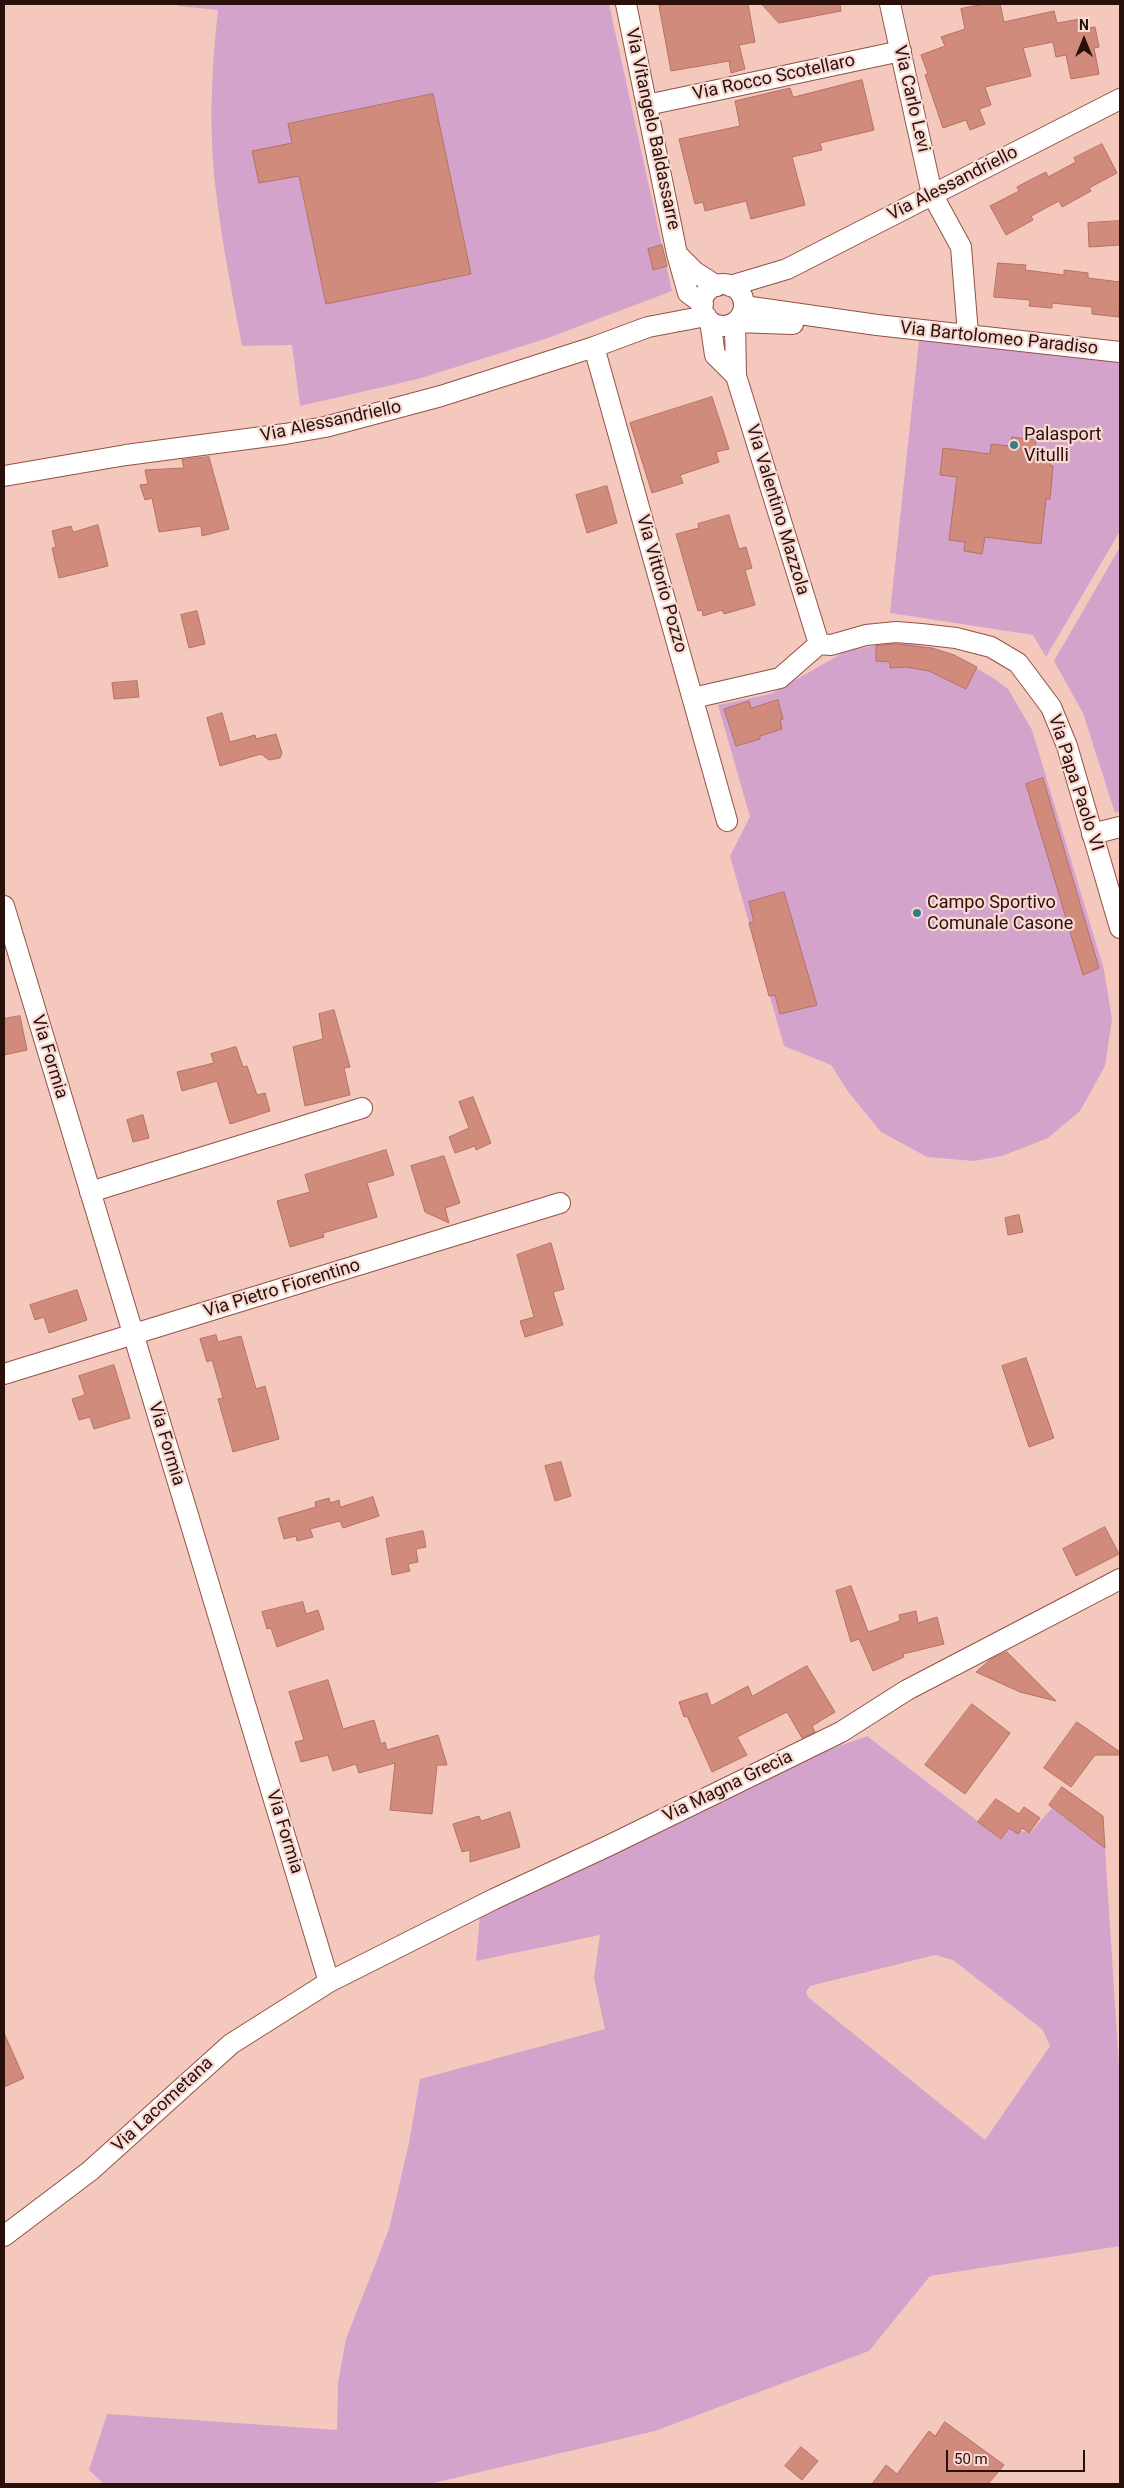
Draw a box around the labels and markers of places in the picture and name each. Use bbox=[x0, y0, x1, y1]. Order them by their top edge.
place label: Palasport Vitulli bbox=[1024, 424, 1101, 466]
marker: Palasport Vitulli bbox=[1008, 439, 1020, 451]
place label: Campo Sportivo Comunale Casone bbox=[927, 892, 1073, 934]
marker: Campo Sportivo Comunale Casone bbox=[911, 907, 923, 919]

